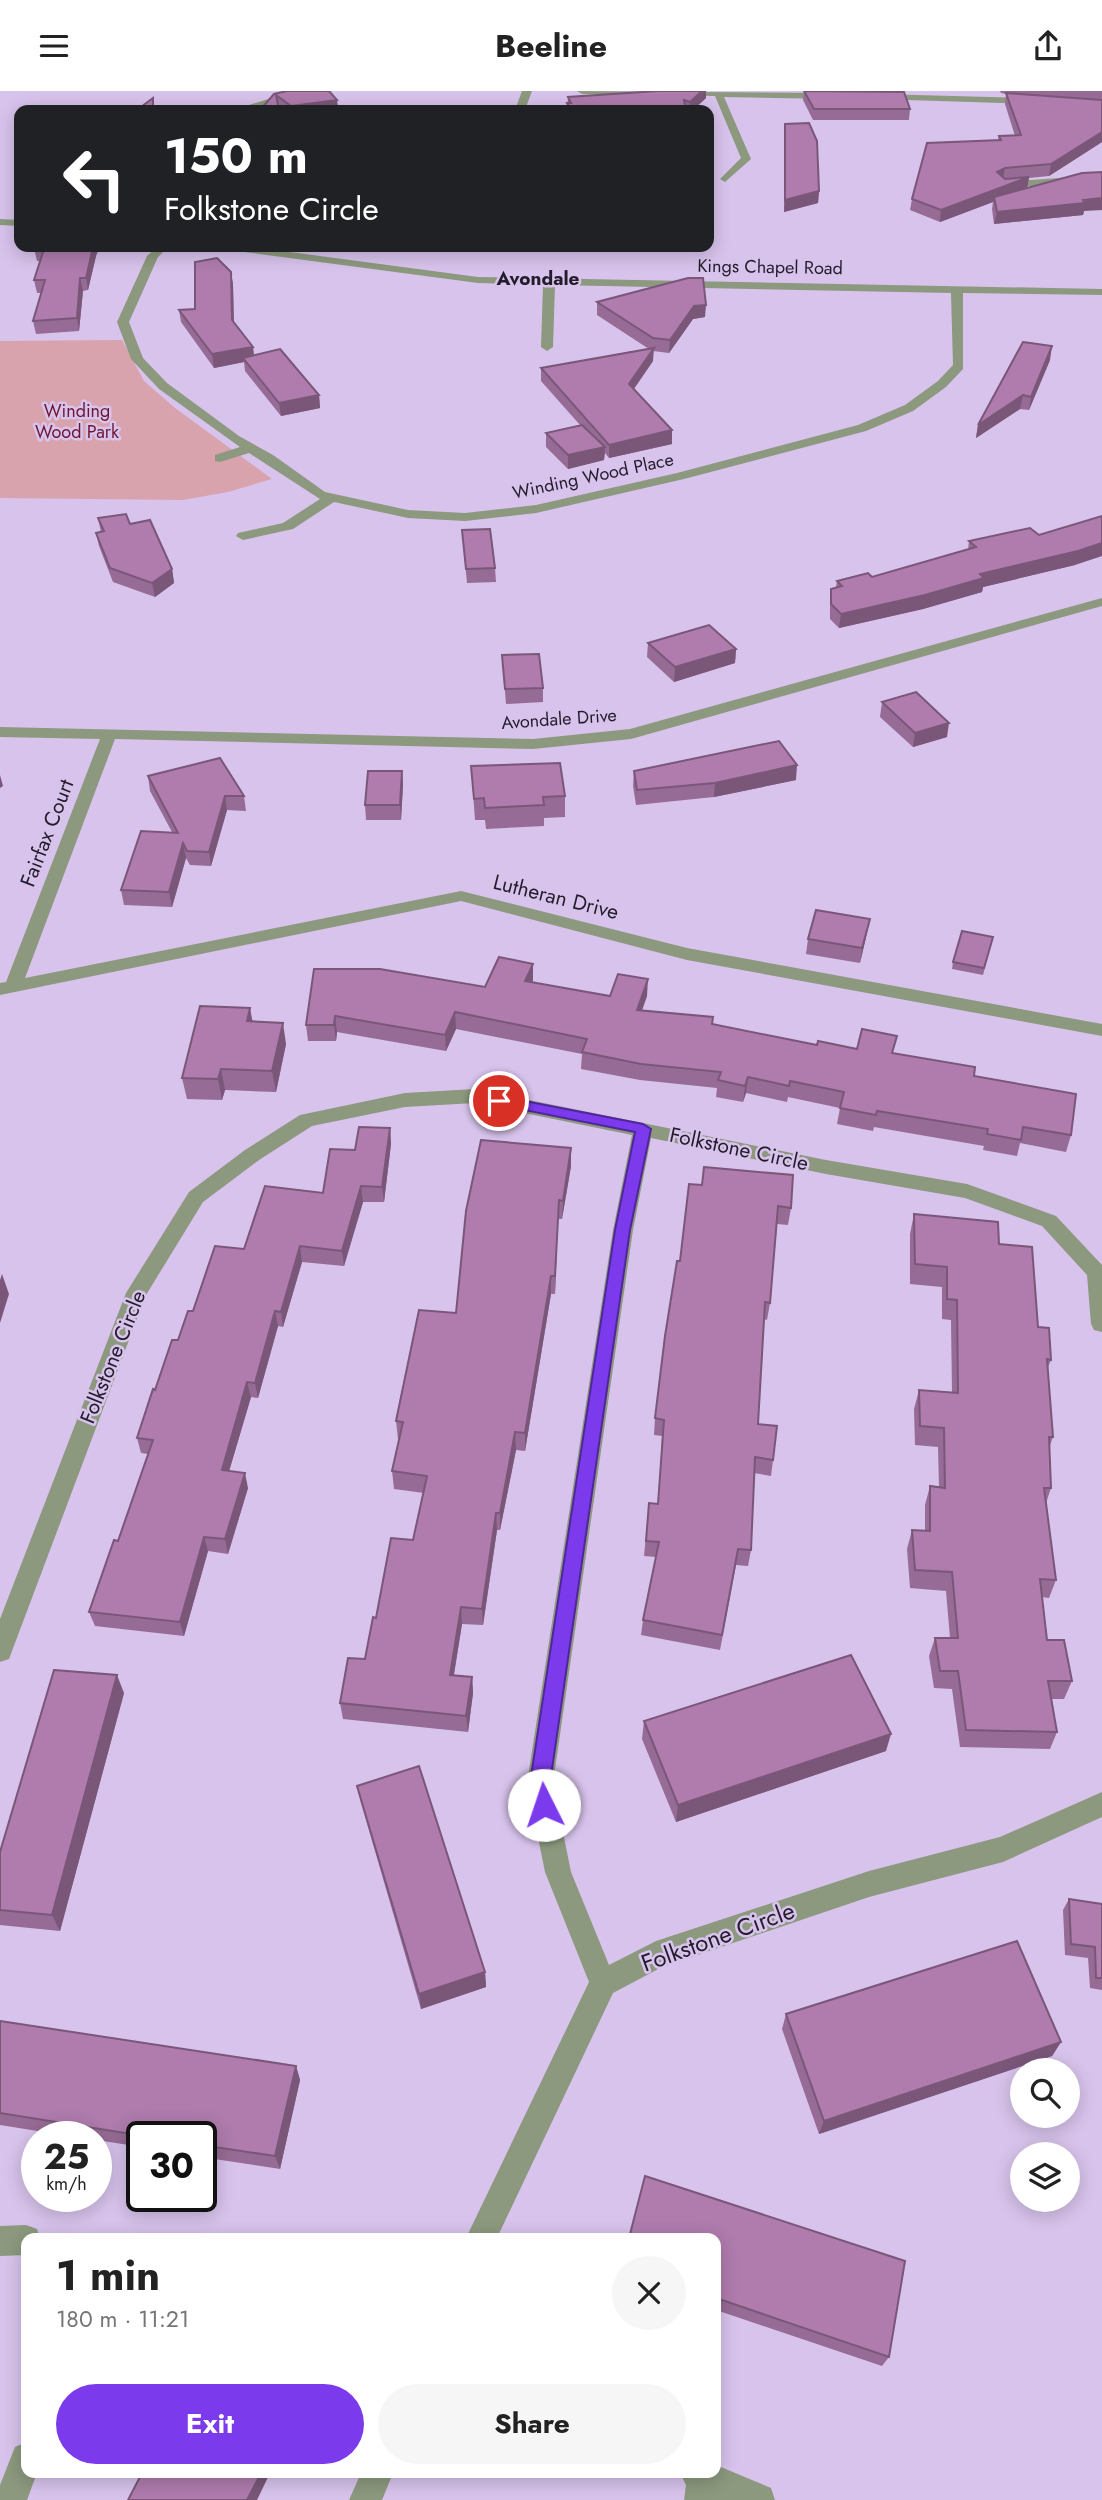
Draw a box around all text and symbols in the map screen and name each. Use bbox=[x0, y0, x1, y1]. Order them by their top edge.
text: Beeline bbox=[495, 23, 607, 69]
icon: menu bbox=[35, 27, 73, 65]
icon: share bbox=[1029, 27, 1067, 65]
text: 150 m bbox=[164, 121, 308, 191]
icon: left bbox=[49, 133, 140, 224]
text: Folkstone Circle bbox=[164, 186, 379, 232]
street label: Kings Chapel Road bbox=[697, 253, 843, 281]
district label: Avondale bbox=[496, 265, 580, 292]
park label: Winding Wood Park bbox=[35, 398, 119, 445]
street label: Winding Wood Place bbox=[510, 446, 676, 506]
street label: Avondale Drive bbox=[500, 702, 618, 736]
street label: Fairfax Court bbox=[13, 775, 81, 891]
street label: Lutheran Drive bbox=[490, 867, 622, 927]
pin bbox=[469, 1071, 529, 1131]
icon: arrive bbox=[480, 1082, 518, 1120]
street label: Folkstone Circle bbox=[667, 1120, 811, 1178]
street label: Folkstone Circle bbox=[73, 1286, 153, 1428]
position arrow bbox=[507, 1768, 581, 1842]
street label: Folkstone Circle bbox=[636, 1893, 799, 1981]
map controls bbox=[1010, 2058, 1080, 2212]
button: search bbox=[1010, 2058, 1080, 2128]
speed limit sign: 30 bbox=[126, 2121, 217, 2212]
text: 25 bbox=[44, 2132, 89, 2182]
button: layers bbox=[1010, 2142, 1080, 2212]
text: km/h bbox=[46, 2171, 87, 2197]
text: 1 min bbox=[56, 2245, 160, 2306]
button: close bbox=[612, 2256, 686, 2330]
text: 180 m · 11:21 bbox=[56, 2302, 189, 2336]
button: Exit bbox=[56, 2384, 364, 2464]
button: Share bbox=[378, 2384, 686, 2464]

